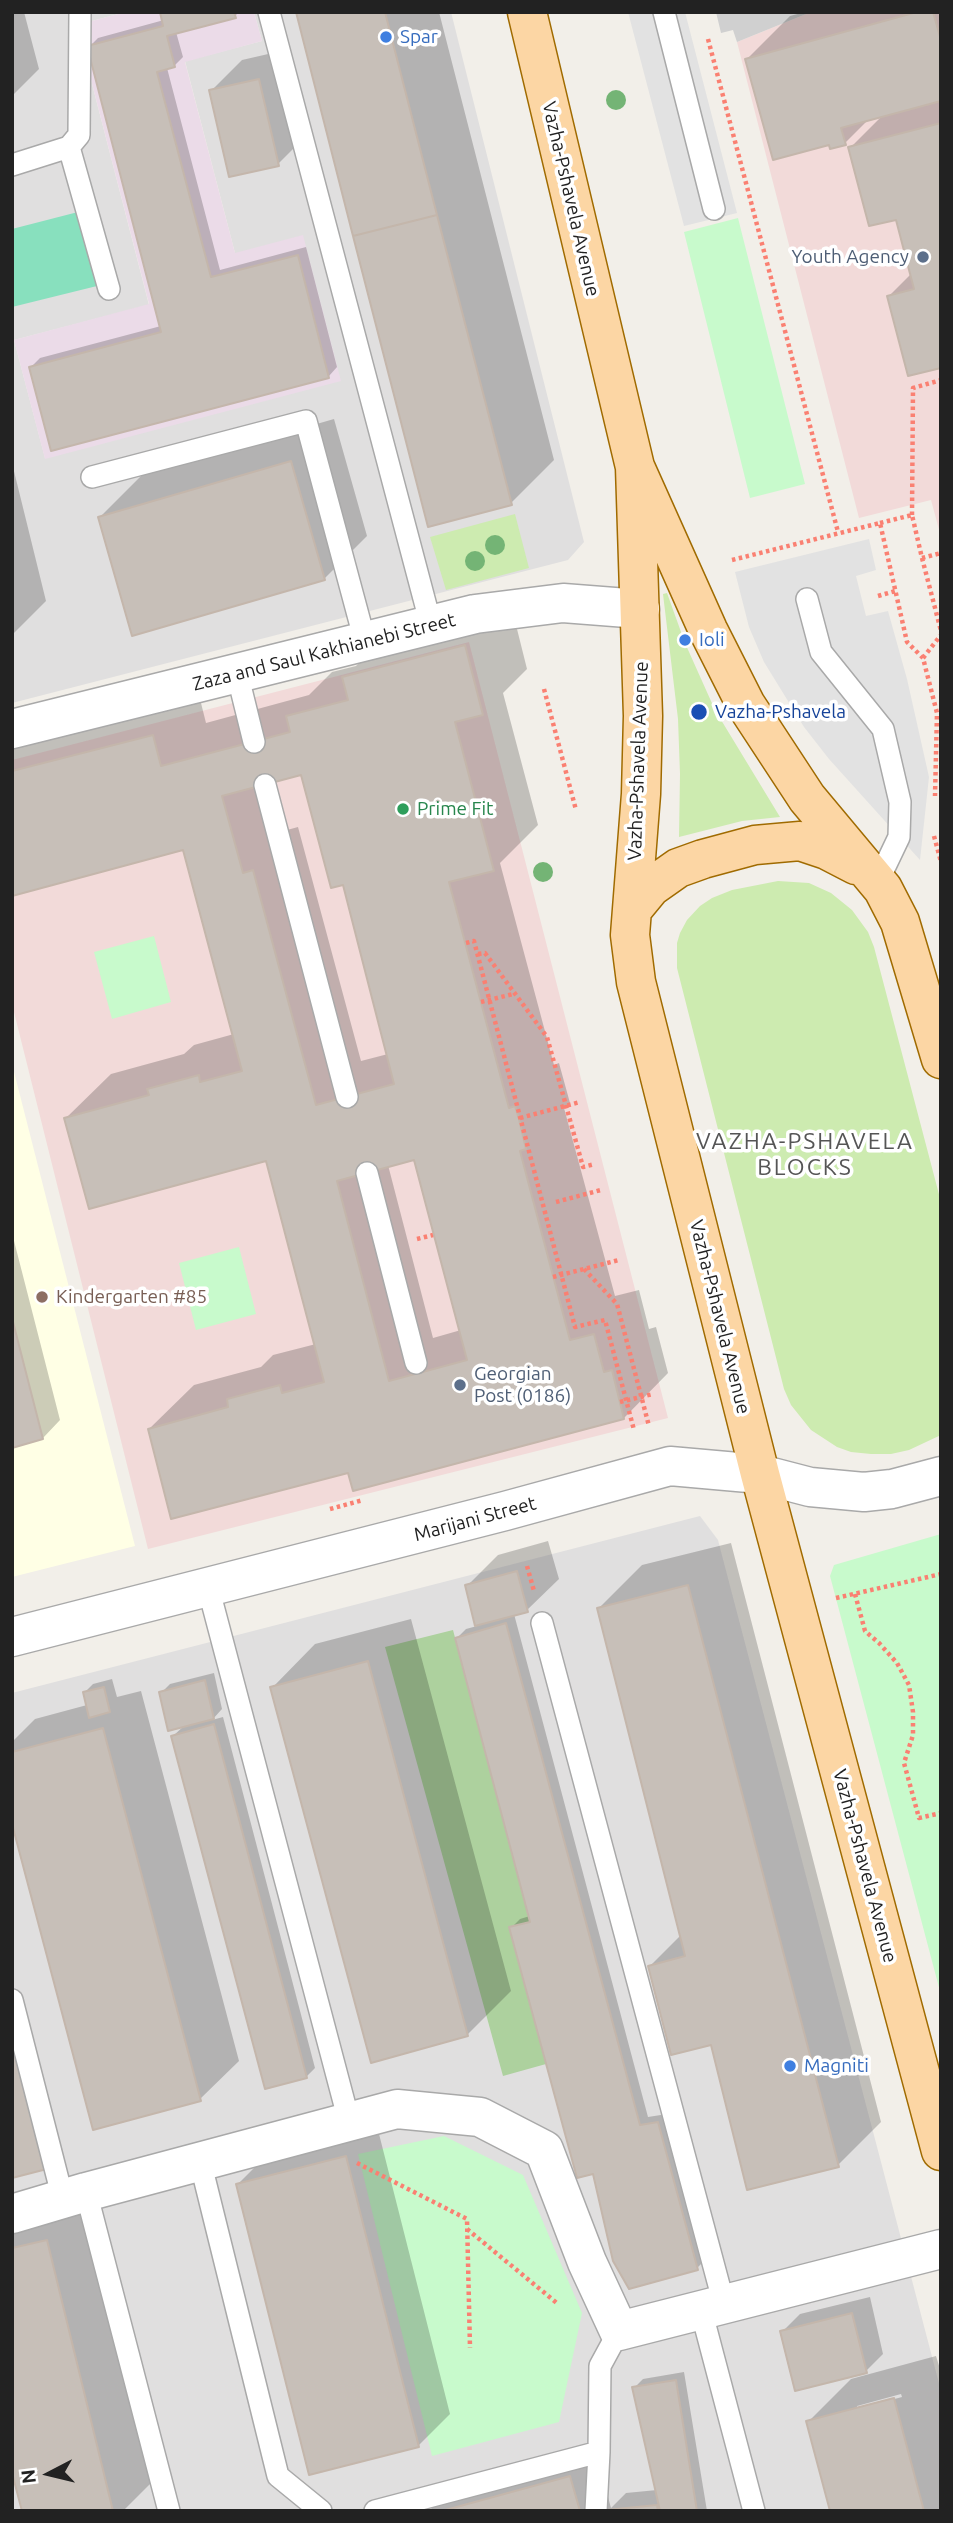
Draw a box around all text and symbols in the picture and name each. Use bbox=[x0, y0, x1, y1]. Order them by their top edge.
place label: Spar bbox=[400, 26, 438, 48]
marker: Spar bbox=[378, 29, 394, 45]
street label: Vazha-Pshavela Avenue bbox=[537, 99, 605, 299]
place label: Youth Agency bbox=[791, 246, 909, 268]
marker: Youth Agency bbox=[915, 249, 931, 265]
street label: Zaza and Saul Kakhianebi Street bbox=[190, 608, 458, 696]
place label: Ioli bbox=[699, 629, 725, 651]
marker: Ioli bbox=[677, 632, 693, 648]
street label: Vazha-Pshavela Avenue bbox=[623, 661, 653, 861]
place label: Vazha-Pshavela bbox=[715, 701, 846, 723]
marker: Vazha-Pshavela bbox=[689, 702, 709, 722]
place label: Prime Fit bbox=[417, 798, 493, 820]
marker: Prime Fit bbox=[395, 801, 411, 817]
district label: VAZHA-PSHAVELA BLOCKS bbox=[698, 1127, 912, 1181]
street label: Vazha-Pshavela Avenue bbox=[685, 1217, 755, 1417]
place label: Kindergarten #85 bbox=[56, 1286, 207, 1308]
marker: Kindergarten #85 bbox=[34, 1289, 50, 1305]
place label: Georgian Post (0186) bbox=[474, 1363, 571, 1407]
marker: Georgian Post (0186) bbox=[452, 1377, 468, 1393]
street label: Marijani Street bbox=[412, 1492, 538, 1546]
street label: Vazha-Pshavela Avenue bbox=[828, 1767, 902, 1965]
place label: Magniti bbox=[804, 2055, 869, 2077]
marker: Magniti bbox=[782, 2058, 798, 2074]
north arrow bbox=[14, 2439, 84, 2509]
text: N bbox=[16, 2468, 40, 2485]

